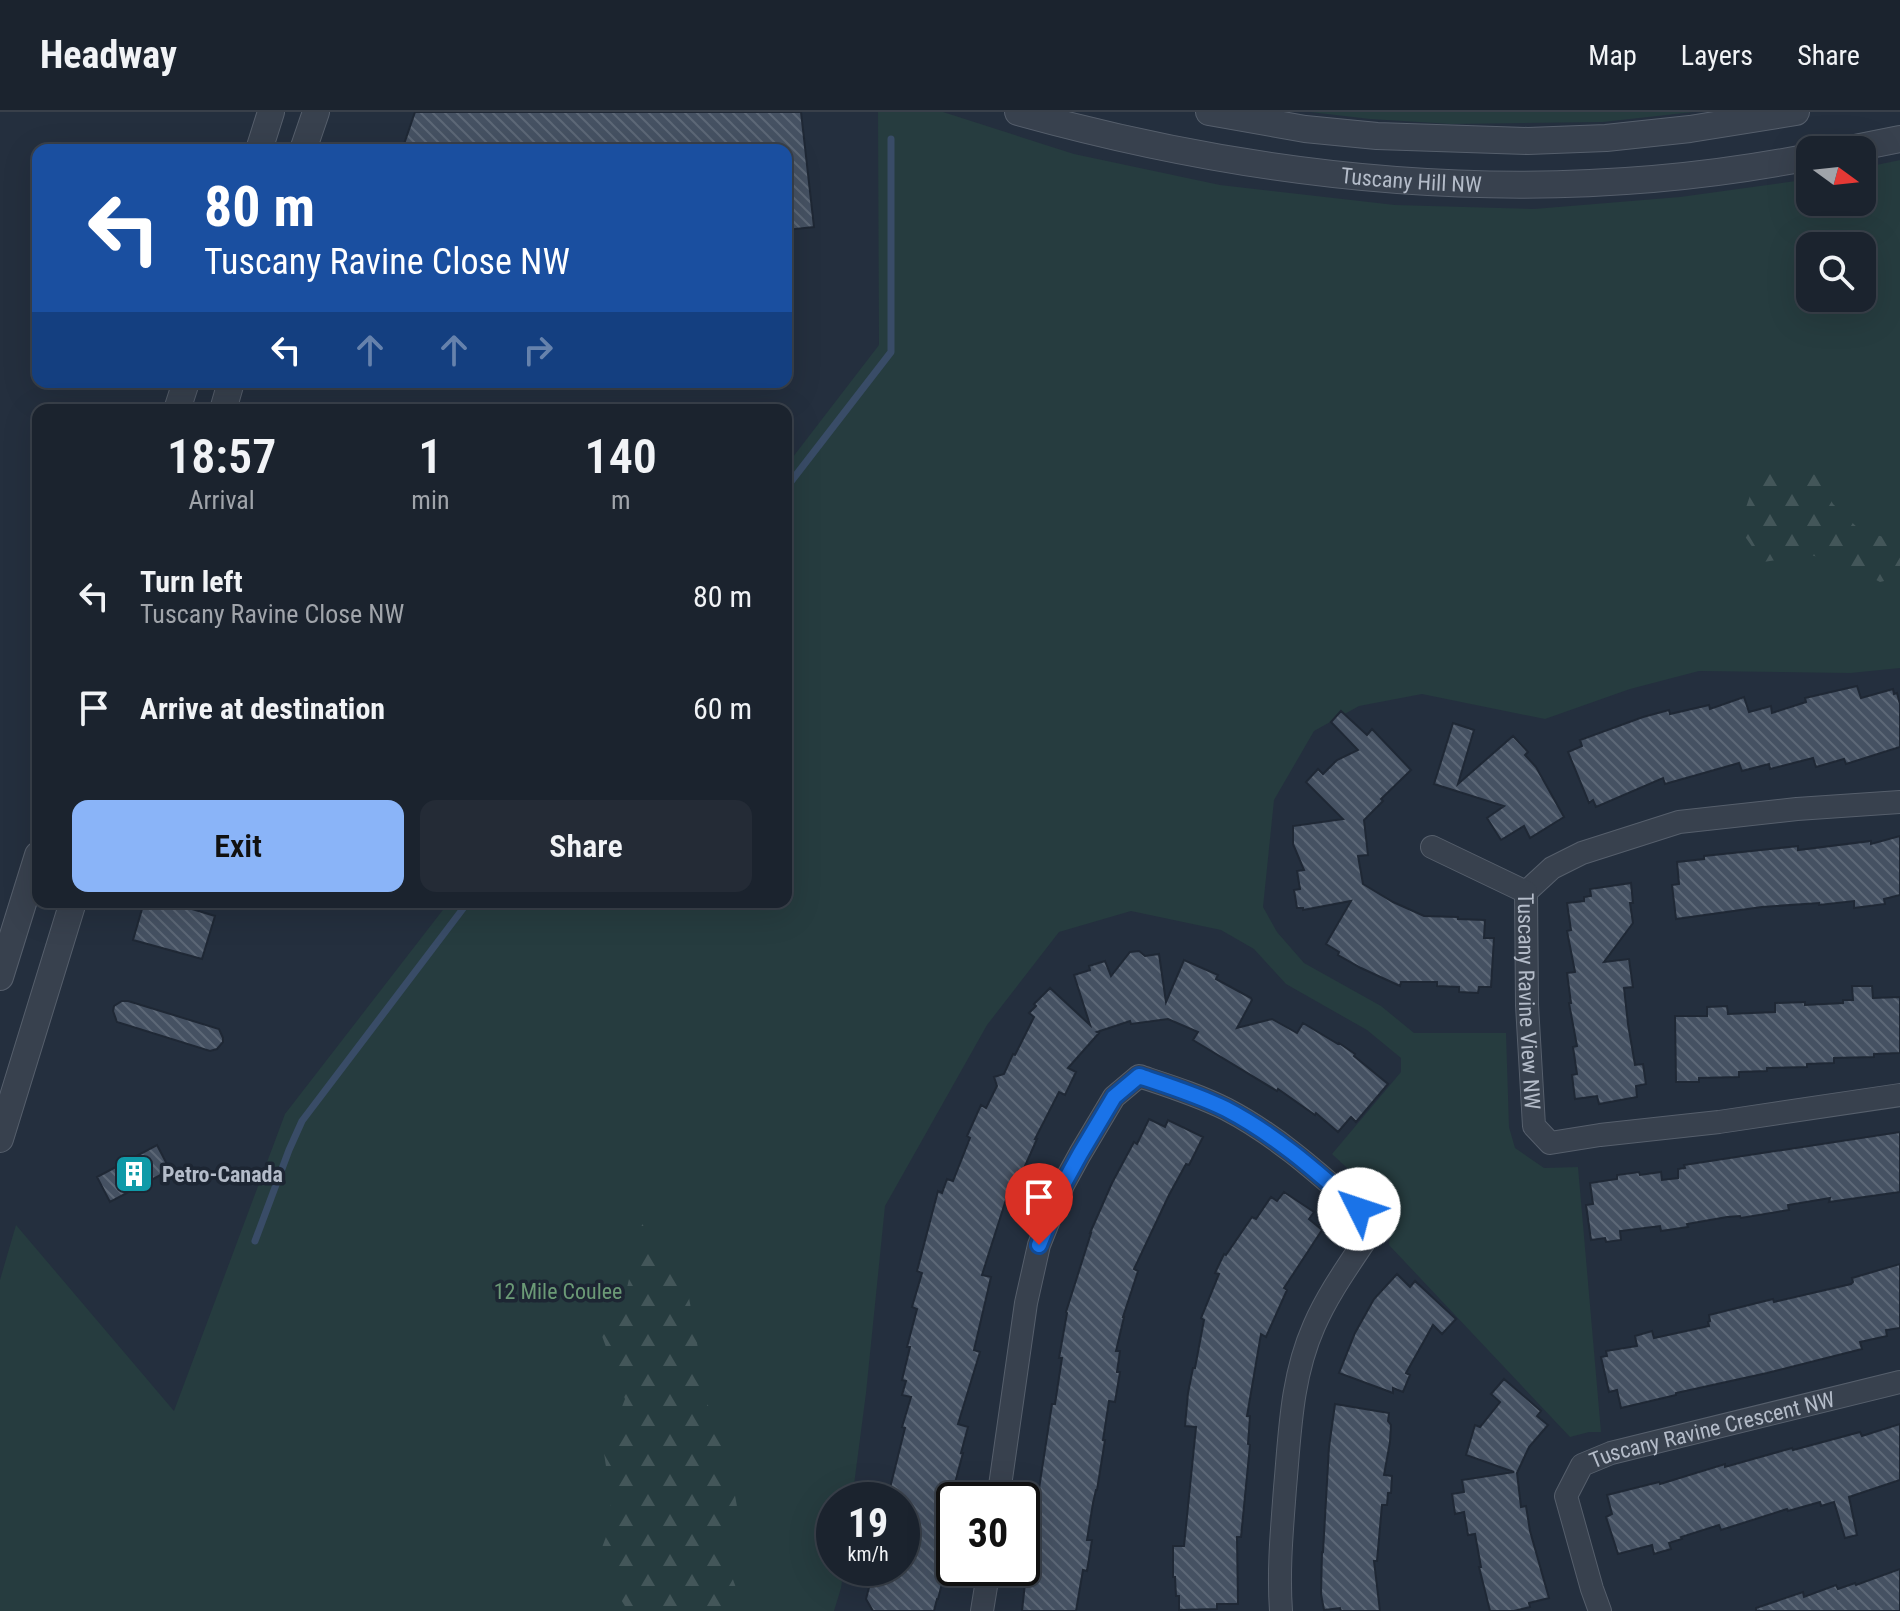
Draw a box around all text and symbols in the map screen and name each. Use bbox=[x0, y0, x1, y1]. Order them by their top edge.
text: Headway bbox=[40, 33, 177, 77]
text: Map bbox=[1588, 39, 1637, 72]
text: Layers bbox=[1681, 39, 1753, 72]
text: Share bbox=[1797, 39, 1860, 72]
north arrow bbox=[1796, 136, 1876, 216]
map controls bbox=[1796, 136, 1876, 312]
street label: Tuscany Hill NW bbox=[1340, 163, 1482, 197]
text: 80 m bbox=[204, 174, 315, 240]
icon: left bbox=[72, 176, 176, 280]
button: search bbox=[1796, 232, 1876, 312]
text: Tuscany Ravine Close NW bbox=[204, 241, 570, 283]
icon: left bbox=[264, 328, 308, 372]
icon: ahead bbox=[348, 328, 392, 372]
icon: ahead bbox=[432, 328, 476, 372]
icon: right bbox=[516, 328, 560, 372]
text: 18:57 bbox=[167, 428, 276, 485]
text: 1 bbox=[418, 428, 442, 485]
text: 140 bbox=[585, 428, 657, 485]
text: Arrival bbox=[189, 485, 255, 515]
text: min bbox=[411, 485, 449, 515]
text: m bbox=[611, 485, 631, 515]
text: Turn left bbox=[140, 564, 243, 599]
icon: left bbox=[72, 574, 116, 618]
text: 80 m bbox=[693, 579, 752, 614]
text: Tuscany Ravine Close NW bbox=[140, 599, 404, 629]
icon: arrive bbox=[72, 686, 116, 730]
text: Arrive at destination bbox=[140, 691, 385, 726]
text: 60 m bbox=[693, 691, 752, 726]
button: Exit bbox=[72, 800, 404, 892]
button: Share bbox=[420, 800, 752, 892]
street label: Tuscany Ravine View NW bbox=[1513, 893, 1545, 1111]
building icon: Petro-Canada bbox=[113, 1153, 155, 1195]
place label: Petro-Canada bbox=[162, 1162, 283, 1187]
pin bbox=[1005, 1163, 1073, 1245]
position arrow bbox=[1317, 1167, 1401, 1251]
icon: arrive bbox=[1017, 1175, 1061, 1219]
park label: 12 Mile Coulee bbox=[494, 1279, 622, 1304]
street label: Tuscany Ravine Crescent NW bbox=[1586, 1387, 1837, 1473]
speed limit sign: 30 bbox=[936, 1482, 1040, 1586]
text: 19 bbox=[848, 1500, 888, 1547]
text: km/h bbox=[847, 1542, 889, 1566]

